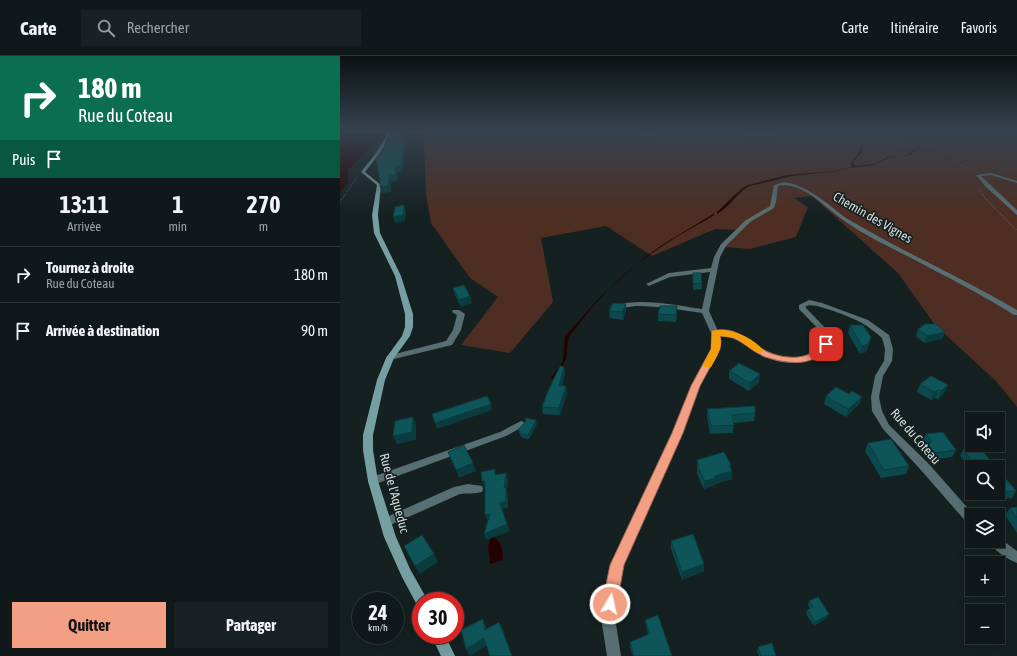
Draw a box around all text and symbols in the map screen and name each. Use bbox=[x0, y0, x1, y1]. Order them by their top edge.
search box bbox=[81, 10, 361, 46]
text: Carte bbox=[20, 17, 57, 39]
icon: search bbox=[95, 17, 117, 39]
text: Rechercher bbox=[127, 19, 189, 36]
text: Carte bbox=[842, 20, 869, 36]
text: Itinéraire bbox=[891, 20, 939, 36]
text: Favoris bbox=[961, 20, 997, 36]
icon: right bbox=[12, 72, 64, 124]
text: 180 m bbox=[78, 72, 141, 104]
text: Rue du Coteau bbox=[78, 105, 173, 126]
icon: arrive bbox=[43, 148, 65, 170]
text: Puis bbox=[12, 151, 35, 168]
street label: Chemin des Vignes bbox=[831, 189, 915, 246]
text: 13:11 bbox=[60, 191, 109, 218]
text: 1 bbox=[172, 191, 183, 218]
text: 270 bbox=[247, 191, 280, 218]
text: Arrivée bbox=[67, 219, 101, 234]
text: min bbox=[168, 219, 187, 234]
text: m bbox=[259, 219, 268, 234]
text: Tournez à droite bbox=[46, 259, 134, 276]
icon: right bbox=[12, 264, 34, 286]
text: 180 m bbox=[294, 266, 328, 283]
text: Rue du Coteau bbox=[46, 276, 114, 291]
icon: arrive bbox=[12, 320, 34, 342]
text: Arrivée à destination bbox=[46, 322, 160, 339]
text: 90 m bbox=[301, 322, 328, 339]
pin bbox=[809, 327, 843, 361]
icon: arrive bbox=[815, 333, 837, 355]
street label: Rue du Coteau bbox=[887, 406, 944, 467]
map controls bbox=[965, 412, 1005, 644]
button: sound bbox=[965, 412, 1005, 452]
street label: Rue de l'Aqueduc bbox=[377, 452, 412, 535]
button: search bbox=[965, 460, 1005, 500]
button: layers bbox=[965, 508, 1005, 548]
button: + bbox=[965, 556, 1005, 596]
position arrow bbox=[589, 583, 631, 625]
speed limit sign: 30 bbox=[412, 592, 464, 644]
text: 24 bbox=[369, 601, 387, 624]
button: Quitter bbox=[12, 602, 166, 648]
button: Partager bbox=[174, 602, 328, 648]
button: − bbox=[965, 604, 1005, 644]
text: km/h bbox=[368, 622, 388, 633]

